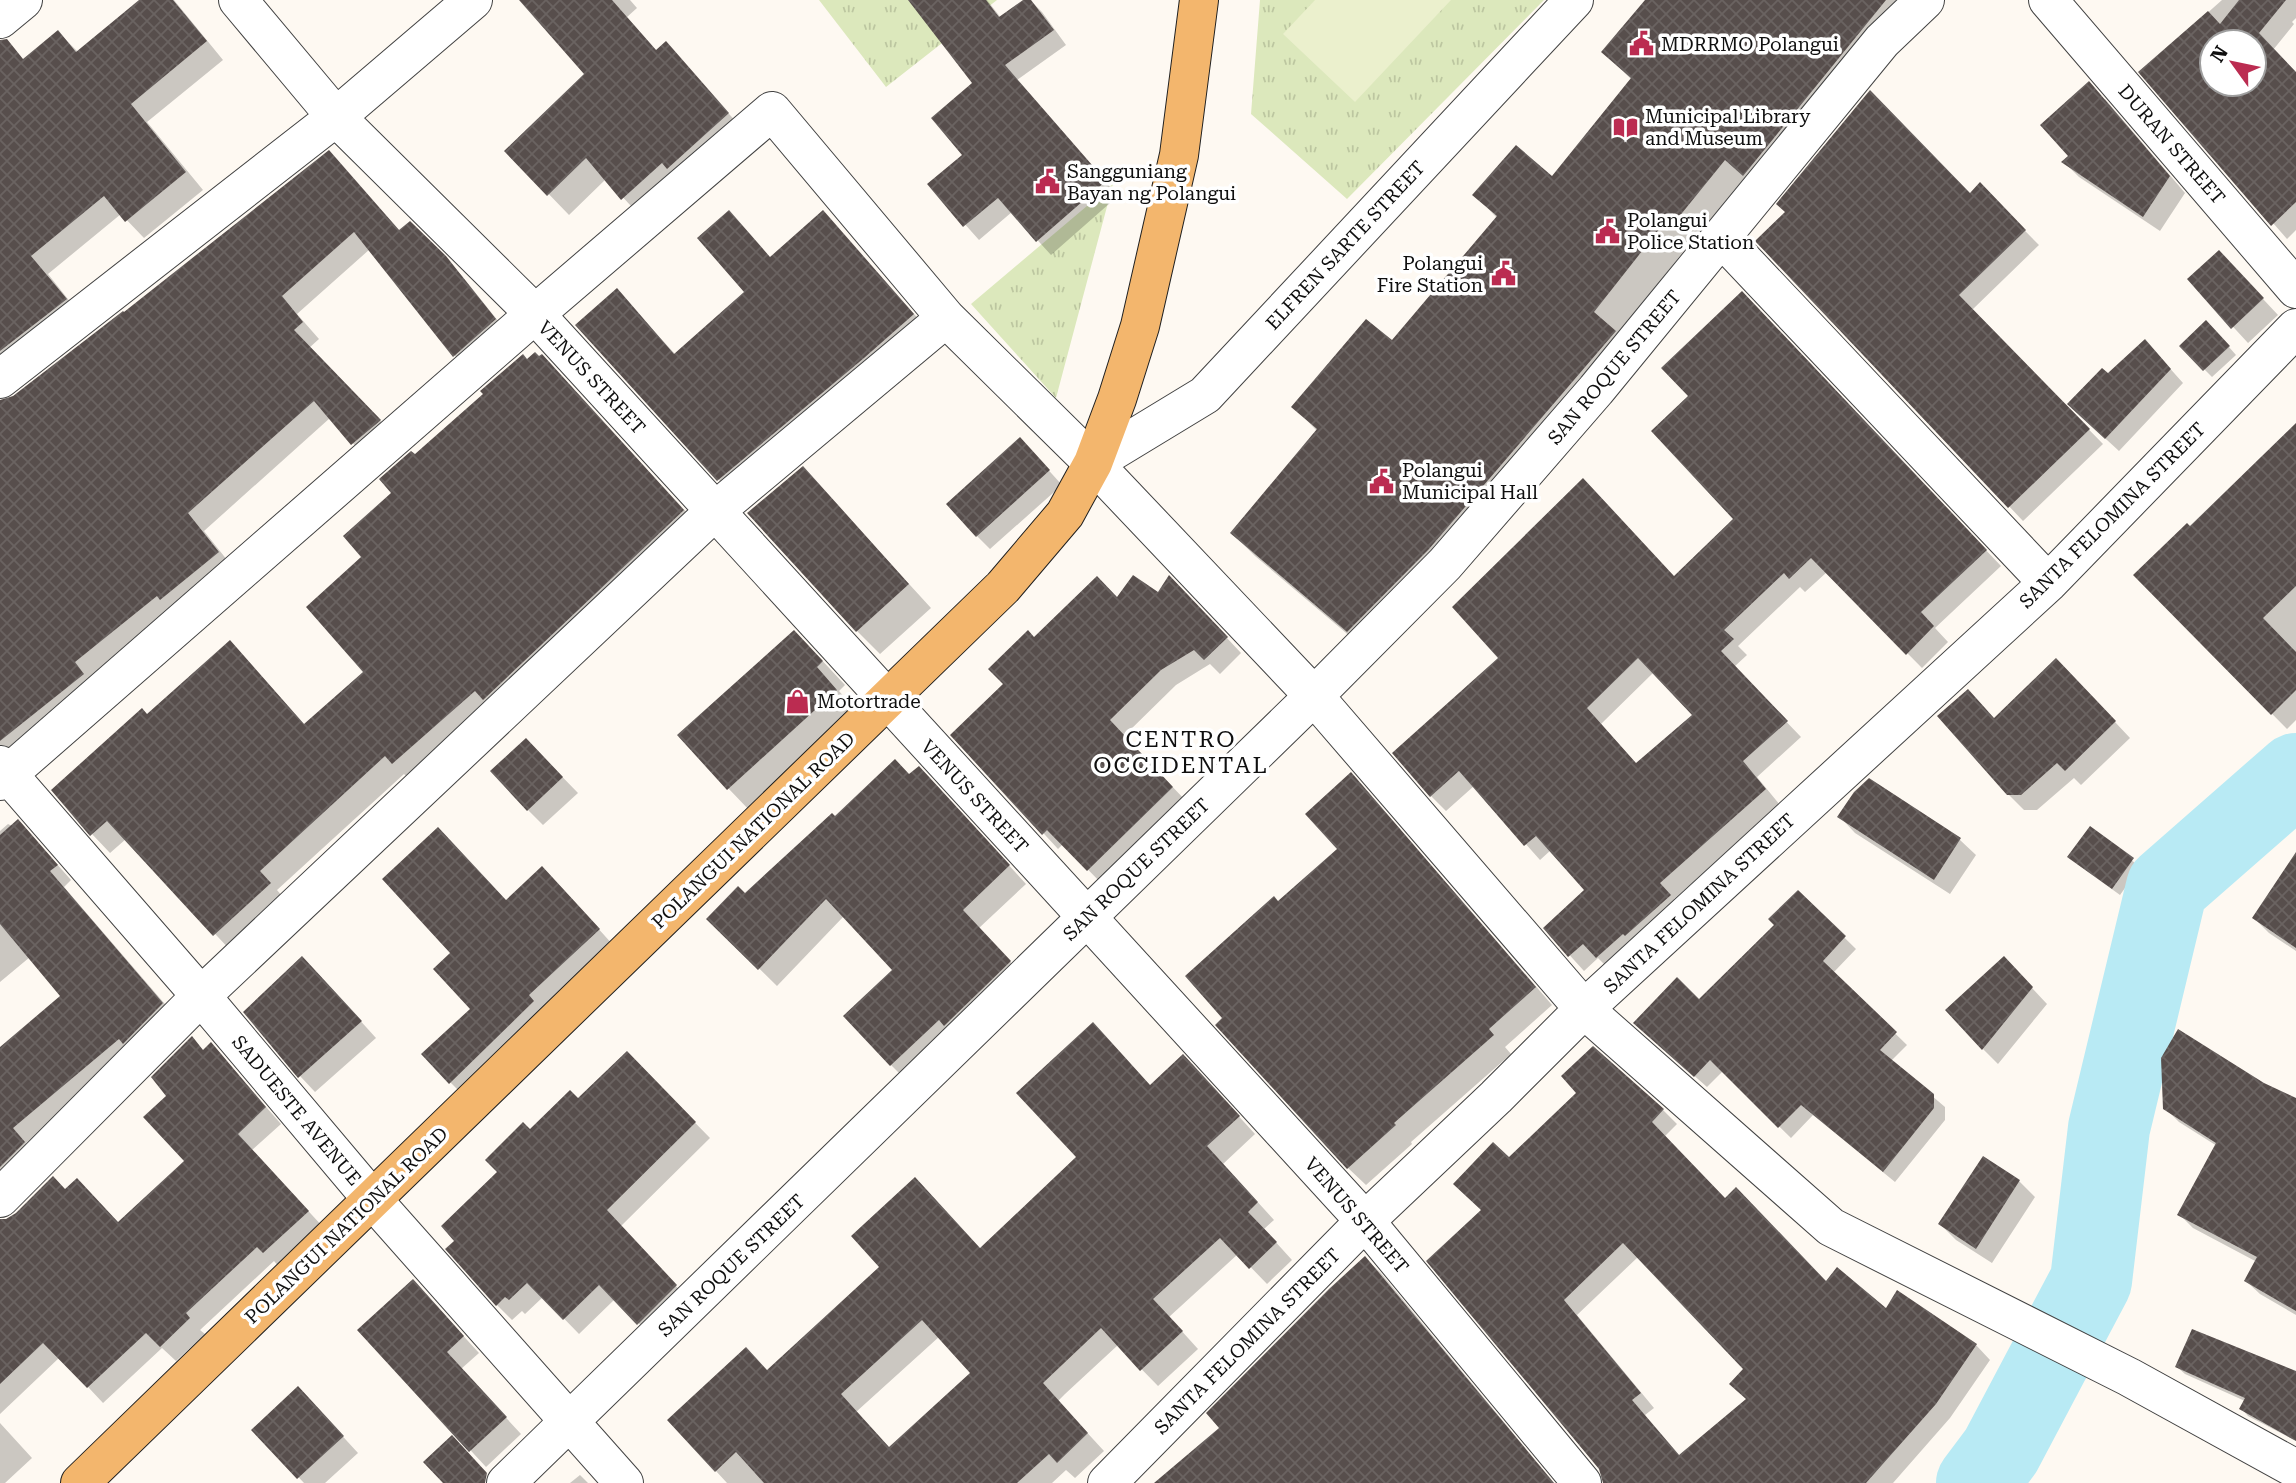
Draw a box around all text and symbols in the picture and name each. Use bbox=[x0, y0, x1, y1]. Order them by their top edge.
north arrow bbox=[2198, 28, 2268, 98]
public building icon: MDRRMO Polangui bbox=[1627, 30, 1655, 58]
place label: MDRRMO Polangui bbox=[1661, 33, 1839, 56]
text: N bbox=[2206, 41, 2233, 66]
street label: DURAN STREET bbox=[2113, 80, 2230, 209]
place label: Municipal Library and Museum bbox=[1645, 105, 1811, 150]
library icon: Municipal Library and Museum bbox=[1611, 113, 1639, 141]
street label: ELFREN SARTE STREET bbox=[1261, 156, 1430, 335]
place label: Sangguniang Bayan ng Polangui bbox=[1067, 160, 1236, 205]
public building icon: Sangguniang Bayan ng Polangui bbox=[1033, 168, 1061, 196]
place label: Polangui Police Station bbox=[1627, 209, 1754, 254]
public building icon: Polangui Police Station bbox=[1593, 217, 1621, 245]
place label: Polangui Fire Station bbox=[1377, 252, 1483, 297]
public building icon: Polangui Fire Station bbox=[1489, 260, 1517, 288]
street label: SAN ROQUE STREET bbox=[1543, 285, 1686, 449]
street label: VENUS STREET bbox=[533, 316, 650, 439]
street label: SANTA FELOMINA STREET bbox=[2015, 418, 2210, 613]
place label: Polangui Municipal Hall bbox=[1402, 459, 1538, 504]
public building icon: Polangui Municipal Hall bbox=[1368, 467, 1396, 495]
shop icon: Motortrade bbox=[783, 687, 811, 715]
place label: Motortrade bbox=[817, 690, 921, 713]
district label: CENTRO OCCIDENTAL bbox=[1093, 726, 1269, 779]
street label: POLANGUI NATIONAL ROAD bbox=[647, 727, 860, 934]
street label: VENUS STREET bbox=[916, 735, 1033, 858]
street label: SAN ROQUE STREET bbox=[1058, 793, 1214, 945]
street label: SANTA FELOMINA STREET bbox=[1599, 809, 1800, 998]
street label: SADUESTE AVENUE bbox=[227, 1031, 366, 1190]
street label: POLANGUI NATIONAL ROAD bbox=[240, 1122, 453, 1329]
street label: VENUS STREET bbox=[1300, 1152, 1413, 1278]
street label: SAN ROQUE STREET bbox=[653, 1189, 809, 1341]
street label: SANTA FELOMINA STREET bbox=[1150, 1244, 1345, 1439]

